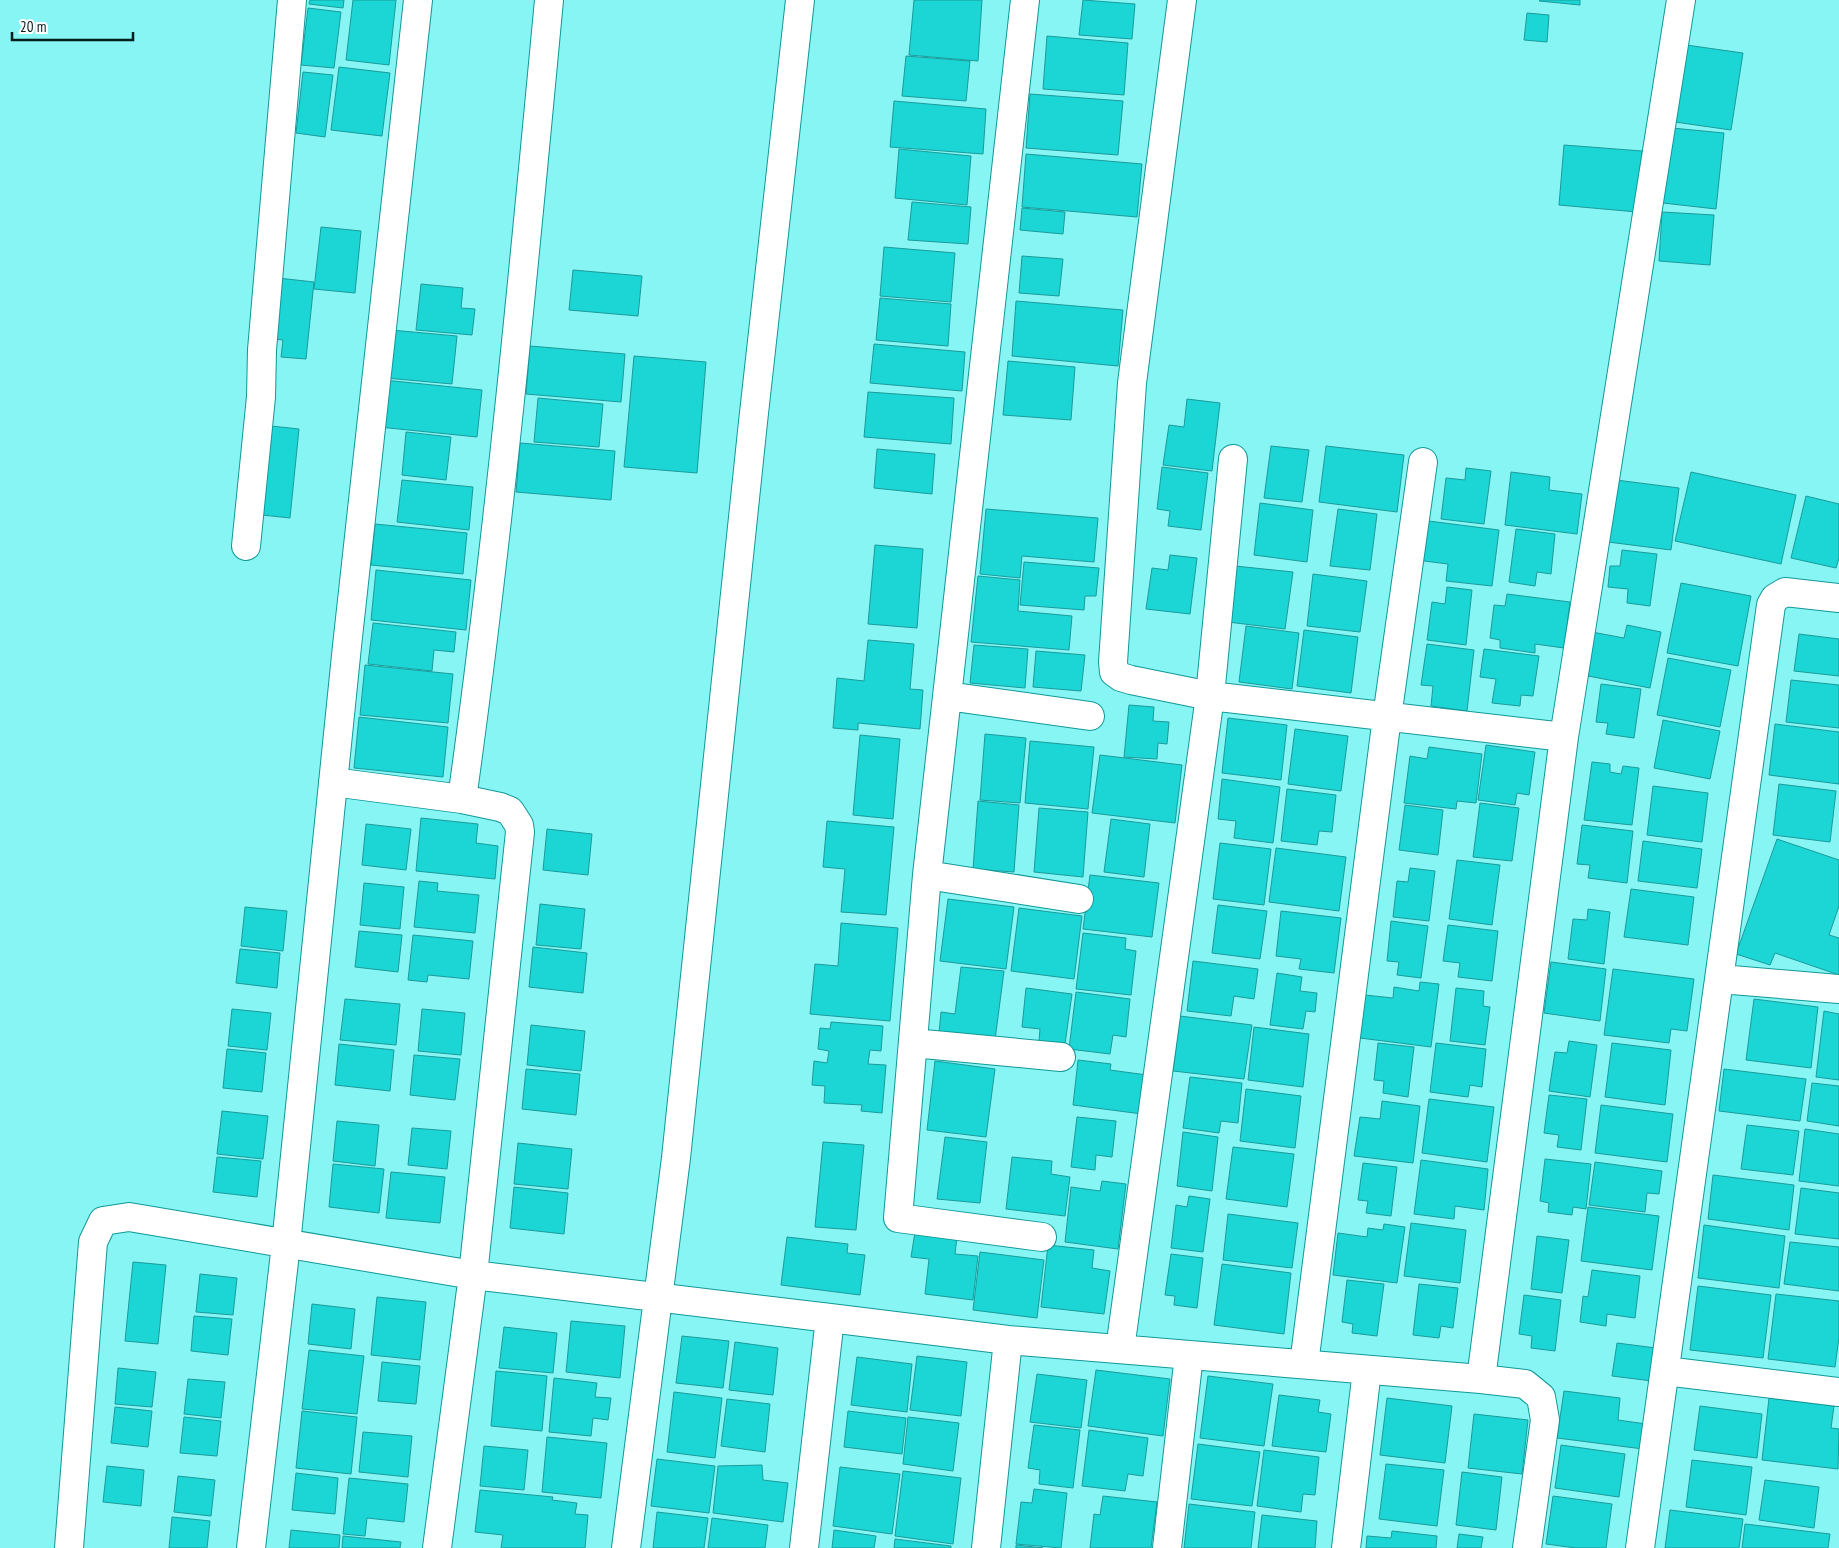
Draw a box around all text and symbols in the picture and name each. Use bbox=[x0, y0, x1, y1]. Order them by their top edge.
scale bar bbox=[12, 10, 134, 42]
text: 20 m bbox=[20, 17, 46, 36]

